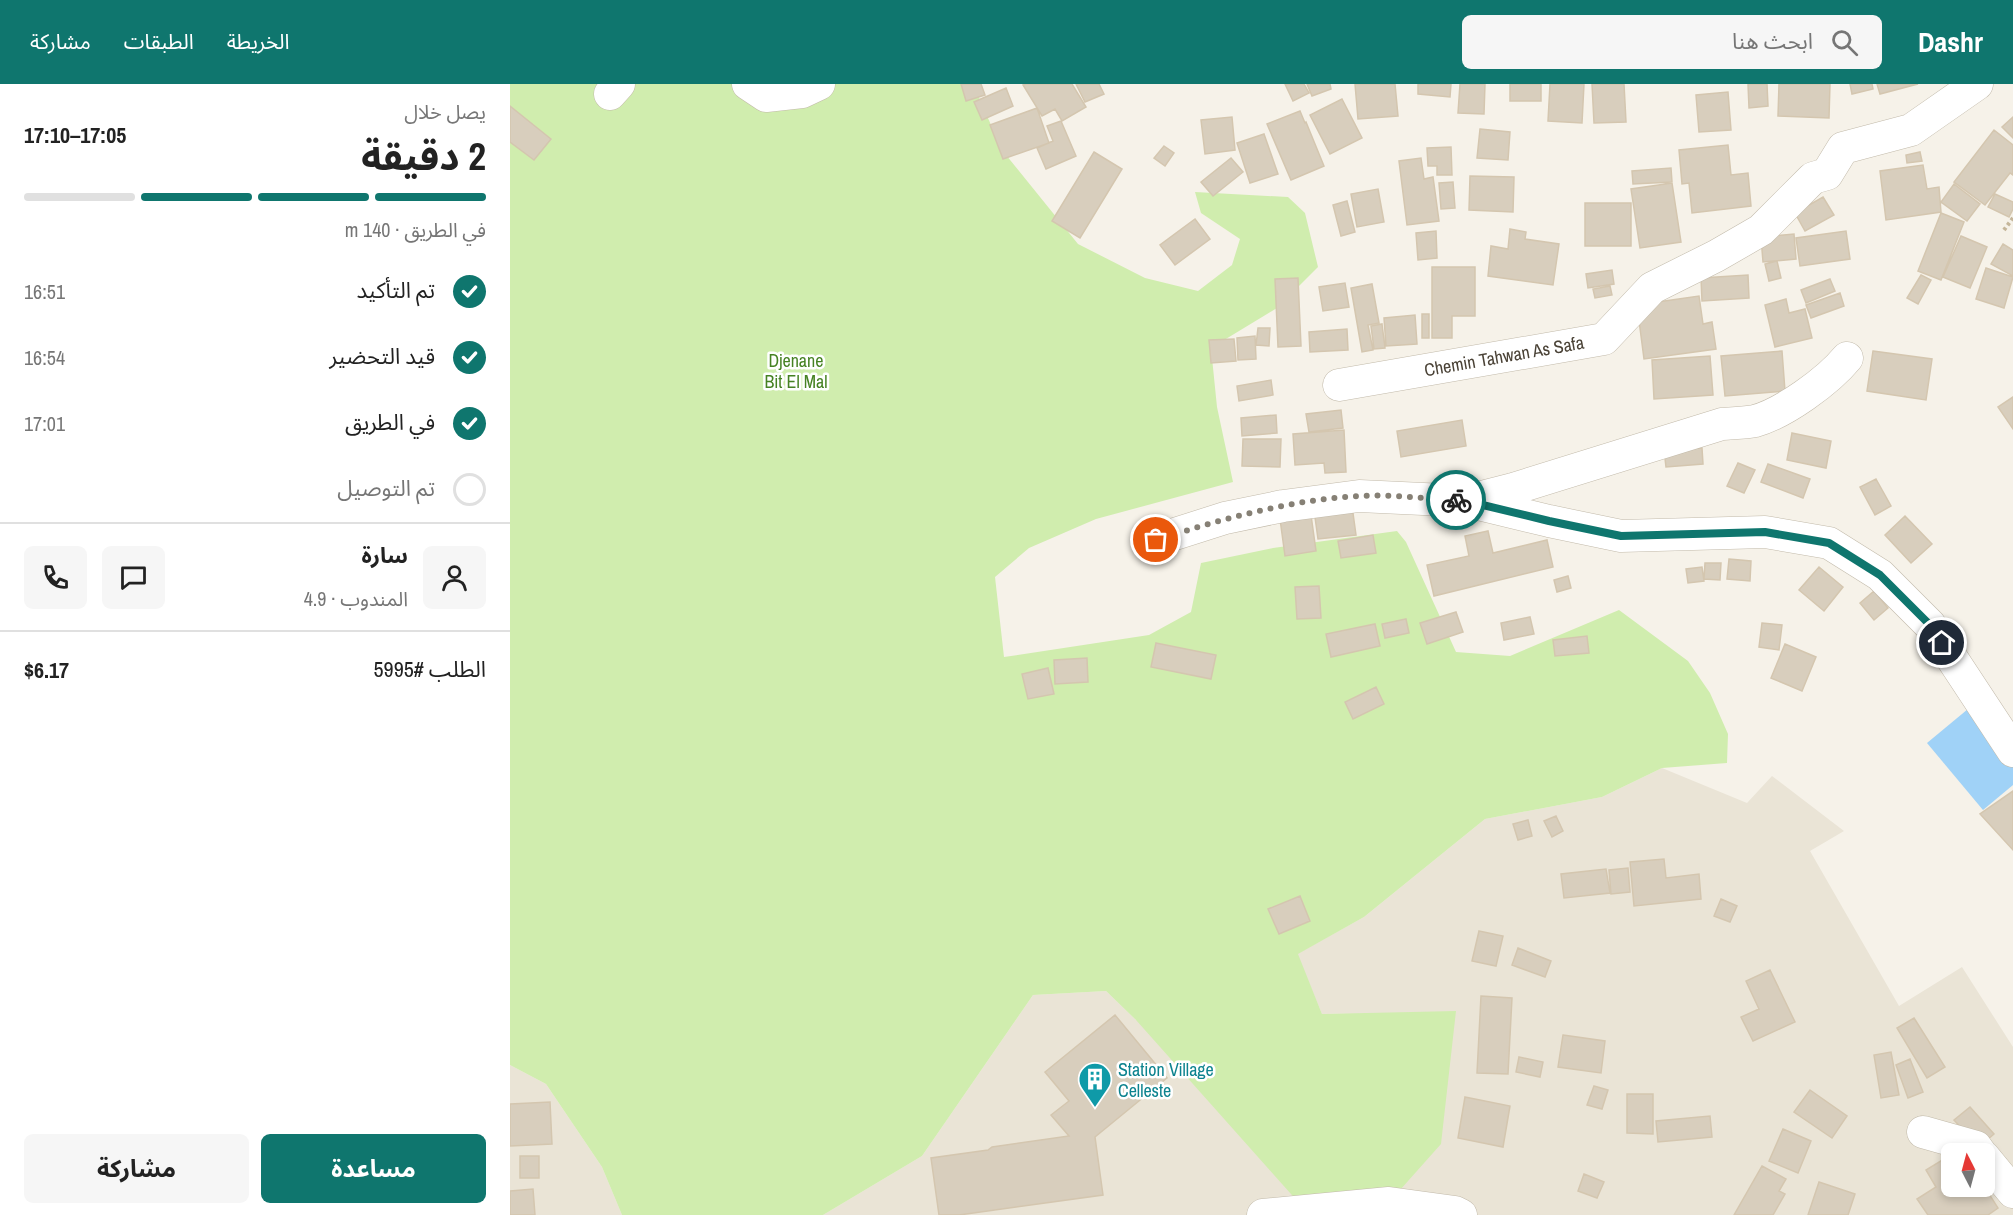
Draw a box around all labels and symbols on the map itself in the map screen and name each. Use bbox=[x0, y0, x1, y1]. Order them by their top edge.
street label: Chemin Tahwan As Safa bbox=[1422, 330, 1586, 382]
park label: Djenane Bit El Mal bbox=[764, 348, 828, 394]
courier bbox=[1426, 470, 1486, 530]
pin bbox=[1130, 514, 1181, 565]
pin bbox=[1916, 617, 1967, 668]
place label: Station Village Celleste bbox=[1118, 1057, 1214, 1103]
building icon: Station Village Celleste bbox=[1077, 1061, 1113, 1108]
north arrow bbox=[1941, 1143, 1995, 1197]

